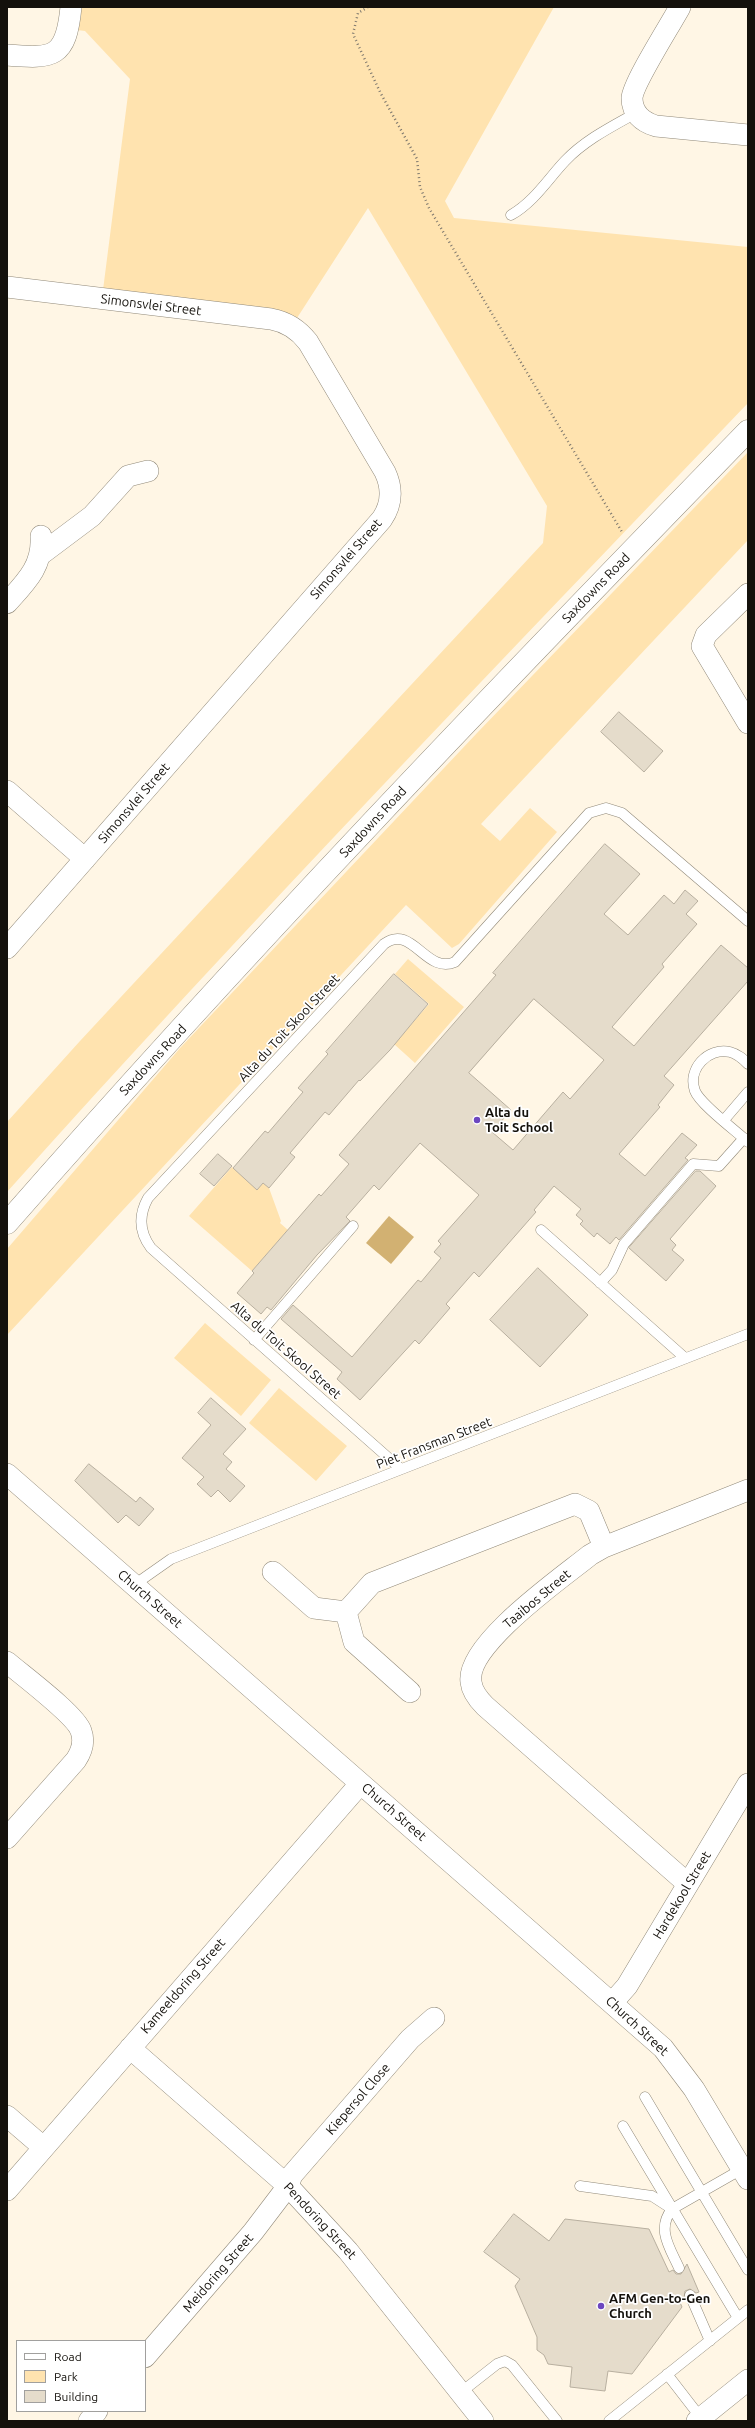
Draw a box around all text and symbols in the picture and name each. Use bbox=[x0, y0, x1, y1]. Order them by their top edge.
street label: Simonsvlei Street bbox=[100, 291, 202, 319]
street label: Simonsvlei Street bbox=[307, 516, 385, 602]
street label: Saxdowns Road bbox=[559, 550, 633, 626]
street label: Simonsvlei Street bbox=[95, 760, 173, 846]
street label: Saxdowns Road bbox=[336, 783, 410, 861]
street label: Alta du Toit Skool Street bbox=[235, 971, 343, 1085]
street label: Saxdowns Road bbox=[116, 1021, 190, 1099]
place label: Alta du Toit School bbox=[485, 1105, 553, 1136]
marker: Alta du Toit School bbox=[472, 1115, 482, 1125]
street label: Alta du Toit Skool Street bbox=[228, 1298, 344, 1402]
street label: Piet Fransman Street bbox=[374, 1414, 494, 1472]
street label: Taaibos Street bbox=[500, 1566, 574, 1632]
street label: Church Street bbox=[115, 1567, 185, 1631]
street label: Church Street bbox=[359, 1780, 429, 1844]
street label: Hardekool Street bbox=[650, 1848, 714, 1942]
street label: Kameeldoring Street bbox=[137, 1935, 229, 2037]
street label: Church Street bbox=[602, 1993, 672, 2059]
street label: Kiepersol Close bbox=[323, 2060, 393, 2138]
street label: Pendoring Street bbox=[280, 2179, 360, 2263]
street label: Meidoring Street bbox=[180, 2230, 256, 2316]
place label: AFM Gen-to-Gen Church bbox=[609, 2291, 710, 2322]
marker: AFM Gen-to-Gen Church bbox=[596, 2301, 606, 2311]
legend bbox=[16, 2340, 146, 2412]
text: Road bbox=[54, 2350, 82, 2363]
text: Park bbox=[54, 2370, 78, 2383]
text: Building bbox=[54, 2390, 98, 2403]

